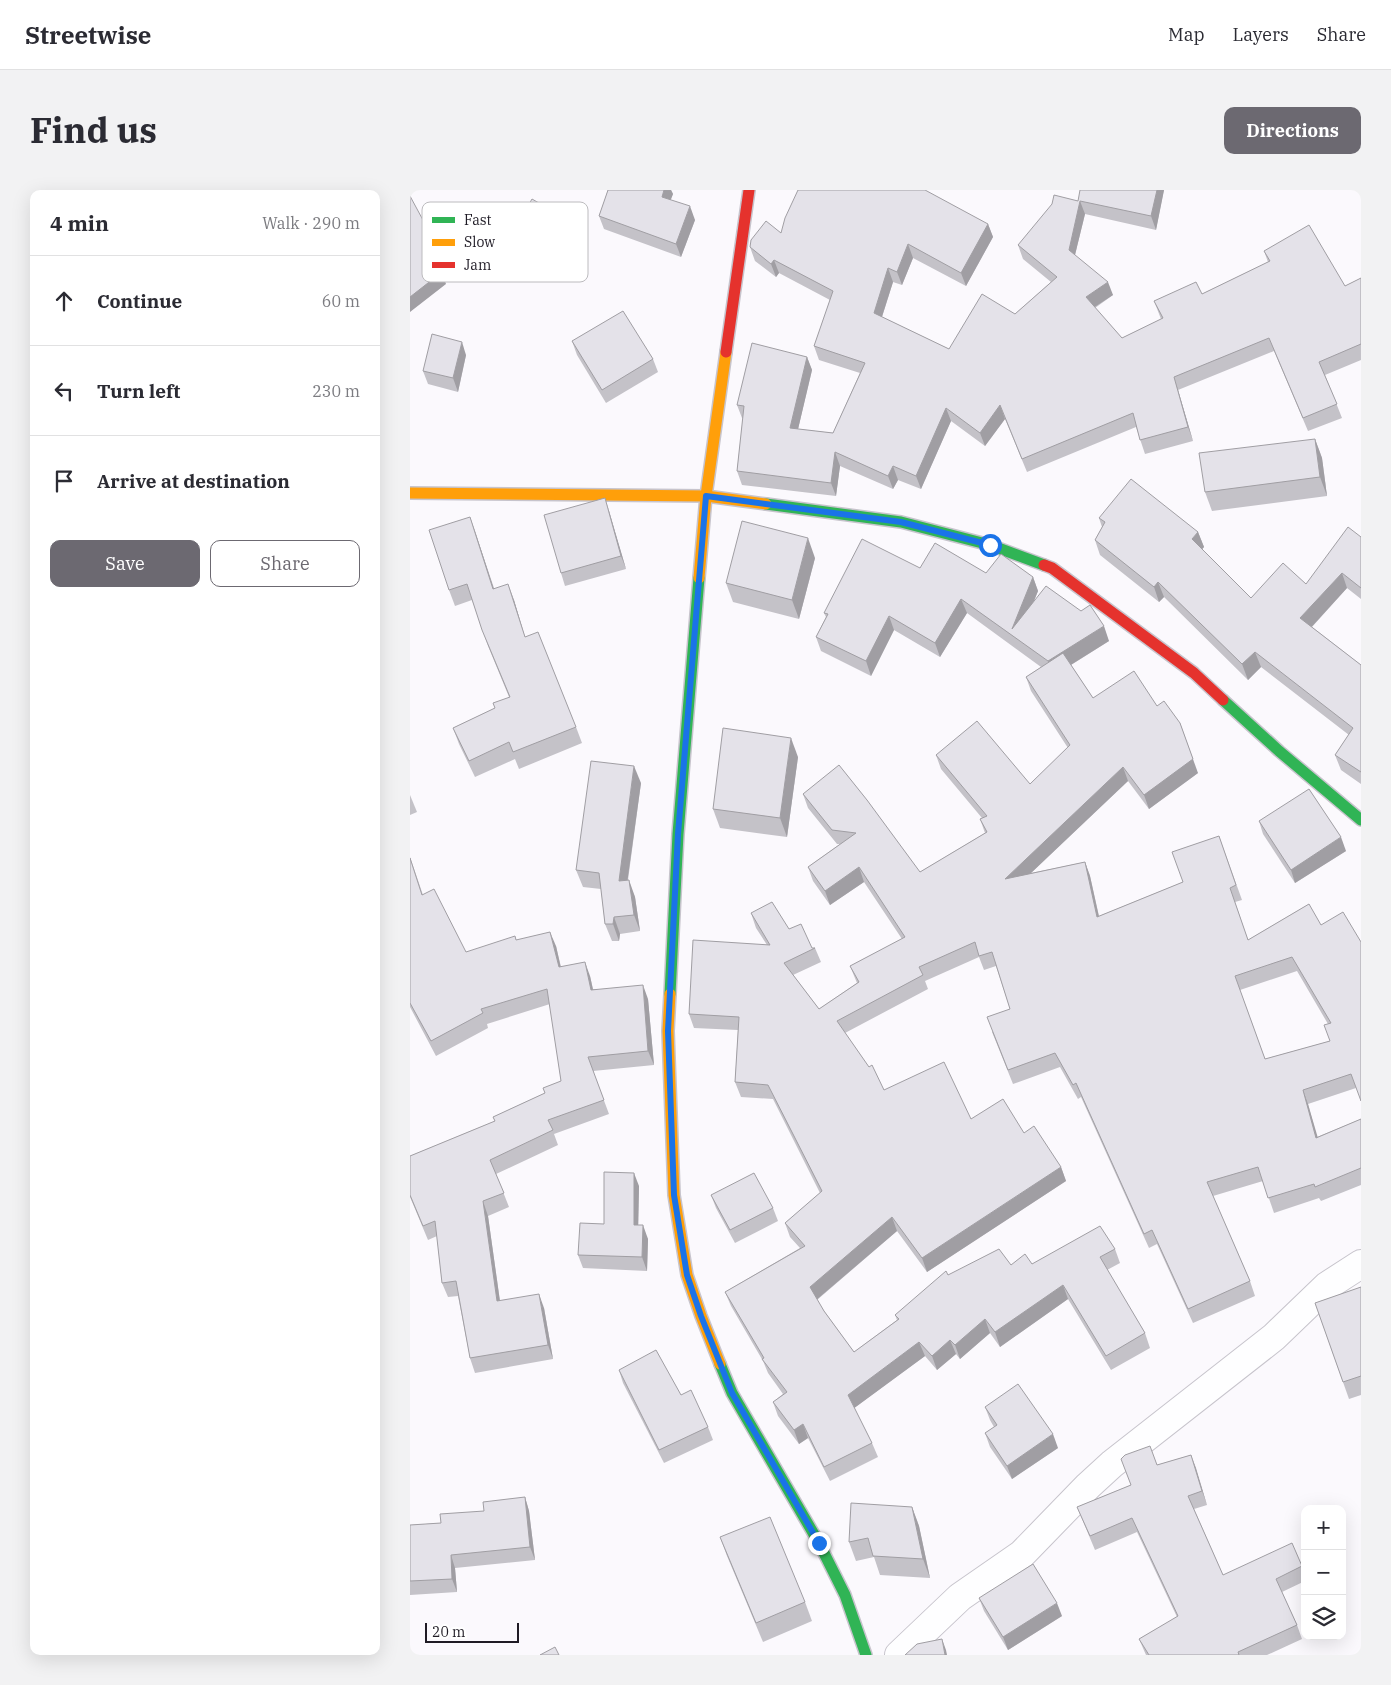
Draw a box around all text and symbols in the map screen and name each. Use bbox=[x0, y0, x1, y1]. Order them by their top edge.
text: Streetwise bbox=[25, 19, 151, 51]
text: Map bbox=[1168, 23, 1205, 46]
text: Layers bbox=[1233, 23, 1289, 46]
text: Share bbox=[1317, 23, 1366, 46]
text: Find us bbox=[30, 107, 157, 153]
button: Directions bbox=[1224, 107, 1361, 154]
legend bbox=[422, 202, 588, 282]
text: 4 min bbox=[50, 209, 109, 237]
text: Fast bbox=[464, 211, 492, 229]
text: Walk · 290 m bbox=[262, 213, 360, 233]
text: Slow bbox=[464, 233, 495, 251]
text: Jam bbox=[464, 256, 491, 274]
icon: ahead bbox=[50, 287, 78, 315]
text: Continue bbox=[97, 289, 182, 313]
text: 60 m bbox=[322, 291, 360, 311]
icon: left bbox=[50, 377, 78, 405]
text: Turn left bbox=[97, 379, 180, 403]
text: 230 m bbox=[312, 381, 360, 401]
icon: arrive bbox=[50, 467, 78, 495]
text: Arrive at destination bbox=[97, 469, 290, 493]
route start bbox=[979, 534, 1002, 557]
button: Save bbox=[50, 540, 200, 587]
button: Share bbox=[210, 540, 360, 587]
map controls bbox=[1301, 1505, 1346, 1640]
button: + bbox=[1301, 1505, 1346, 1550]
route end bbox=[808, 1532, 831, 1555]
button: − bbox=[1301, 1550, 1346, 1595]
button: layers bbox=[1301, 1595, 1346, 1640]
scale bar bbox=[425, 1620, 519, 1643]
text: 20 m bbox=[432, 1623, 465, 1641]

